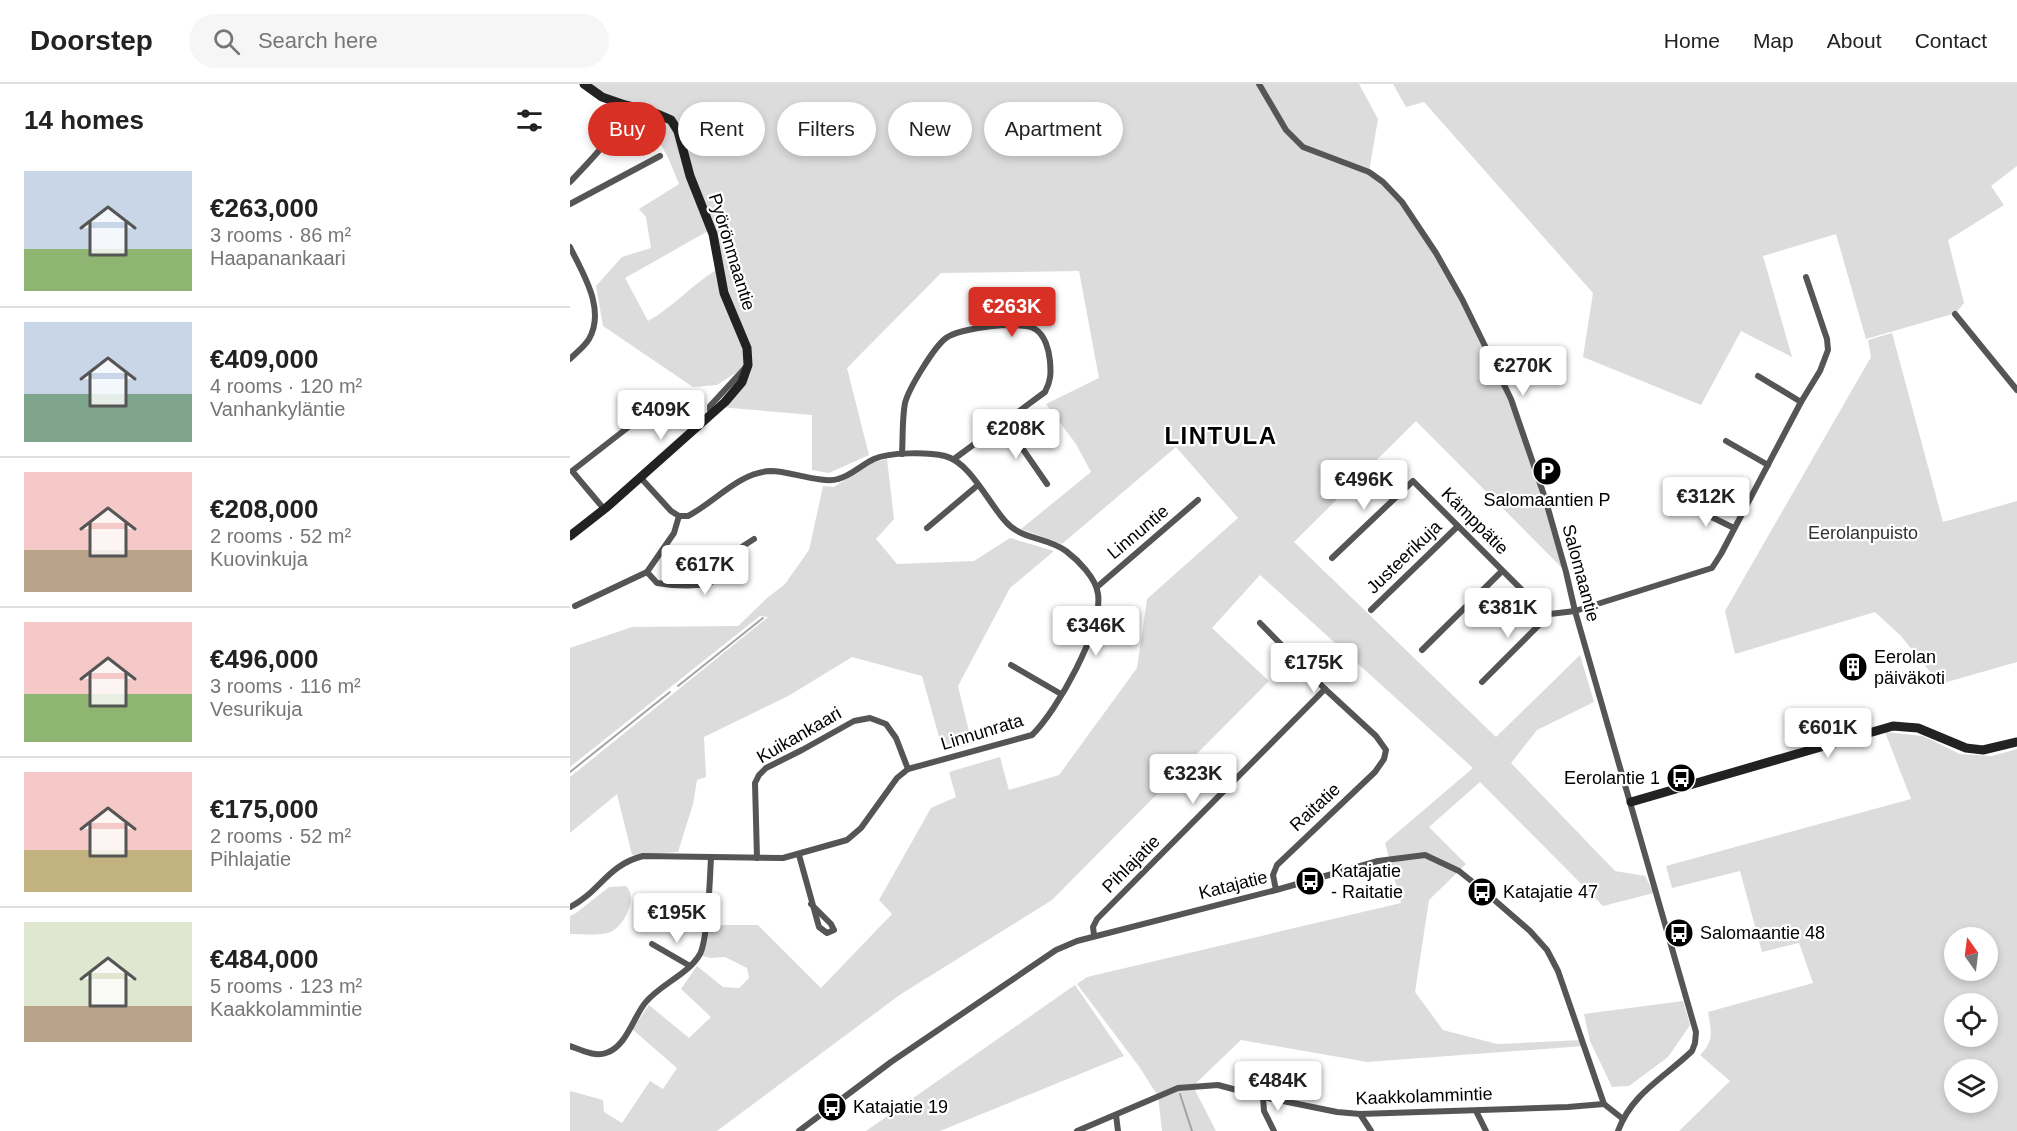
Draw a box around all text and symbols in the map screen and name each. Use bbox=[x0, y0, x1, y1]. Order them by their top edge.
search box bbox=[189, 14, 609, 68]
text: Doorstep bbox=[30, 25, 153, 56]
icon: search bbox=[210, 25, 243, 58]
text: Search here bbox=[258, 28, 378, 53]
text: Home bbox=[1664, 29, 1720, 52]
text: Map bbox=[1753, 29, 1794, 52]
text: About bbox=[1827, 29, 1882, 52]
text: Contact bbox=[1915, 29, 1987, 52]
chip: Buy bbox=[588, 102, 666, 156]
chip: Rent bbox=[678, 102, 765, 156]
chip: Filters bbox=[777, 102, 876, 156]
chip: New bbox=[888, 102, 972, 156]
chip: Apartment bbox=[984, 102, 1123, 156]
icon: filters bbox=[513, 104, 546, 137]
text: 14 homes bbox=[24, 105, 144, 135]
street label: Pyörönmaantie bbox=[705, 191, 759, 313]
text: €263,000 bbox=[210, 193, 318, 223]
icon: home bbox=[72, 195, 144, 267]
text: 3 rooms · 86 m² bbox=[210, 224, 351, 246]
text: Haapanankaari bbox=[210, 247, 346, 269]
pin: €263K bbox=[970, 287, 1054, 338]
text: €263K bbox=[983, 295, 1041, 317]
text: €409,000 bbox=[210, 344, 318, 374]
icon: home bbox=[72, 346, 144, 418]
pin: €270K bbox=[1481, 346, 1565, 397]
text: €270K bbox=[1494, 354, 1552, 376]
text: 4 rooms · 120 m² bbox=[210, 375, 362, 397]
pin: €409K bbox=[619, 390, 703, 441]
text: Vanhankyläntie bbox=[210, 398, 345, 420]
text: €409K bbox=[632, 398, 690, 420]
pin: €208K bbox=[974, 409, 1058, 460]
text: €208K bbox=[987, 417, 1045, 439]
district label: LINTULA bbox=[1164, 422, 1278, 449]
parking icon: Salomaantien P bbox=[1531, 455, 1563, 487]
pin: €496K bbox=[1322, 460, 1406, 511]
text: €496K bbox=[1335, 468, 1393, 490]
pin: €312K bbox=[1664, 477, 1748, 528]
street label: Kämppätie bbox=[1438, 484, 1512, 558]
text: €312K bbox=[1677, 485, 1735, 507]
place label: Salomaantien P bbox=[1483, 490, 1611, 510]
text: €208,000 bbox=[210, 494, 318, 524]
icon: home bbox=[72, 496, 144, 568]
street label: Linnuntie bbox=[1104, 501, 1172, 563]
street label: Justeerikuja bbox=[1363, 516, 1446, 598]
street label: Salomaantie bbox=[1558, 522, 1604, 624]
park label: Eerolanpuisto bbox=[1808, 523, 1918, 543]
text: 2 rooms · 52 m² bbox=[210, 525, 351, 547]
pin: €617K bbox=[663, 545, 747, 596]
text: Kuovinkuja bbox=[210, 548, 308, 570]
text: €617K bbox=[676, 553, 734, 575]
pin: €381K bbox=[1466, 588, 1550, 639]
text: €381K bbox=[1479, 596, 1537, 618]
pin: €346K bbox=[1054, 606, 1138, 657]
text: €346K bbox=[1067, 614, 1125, 636]
pin: €175K bbox=[1272, 643, 1356, 694]
text: €496,000 bbox=[210, 644, 318, 674]
icon: home bbox=[72, 646, 144, 718]
place label: Eerolan päiväkoti bbox=[1874, 647, 1945, 688]
text: €175K bbox=[1285, 651, 1343, 673]
building icon: Eerolan päiväkoti bbox=[1837, 651, 1869, 683]
text: 3 rooms · 116 m² bbox=[210, 675, 361, 697]
text: Vesurikuja bbox=[210, 698, 302, 720]
street label: Kuikankaari bbox=[753, 703, 845, 767]
pin: €601K bbox=[1786, 708, 1870, 759]
street label: Linnunrata bbox=[938, 710, 1027, 754]
text: €601K bbox=[1799, 716, 1857, 738]
pin: €323K bbox=[1151, 754, 1235, 805]
text: €323K bbox=[1164, 762, 1222, 784]
bus stop icon: Eerolantie 1 bbox=[1665, 762, 1697, 794]
place label: Eerolantie 1 bbox=[1564, 768, 1660, 788]
street label: Raitatie bbox=[1286, 779, 1344, 835]
text: €175,000 bbox=[210, 794, 318, 824]
icon: home bbox=[72, 796, 144, 868]
text: 2 rooms · 52 m² bbox=[210, 825, 351, 847]
street label: Pihlajatie bbox=[1098, 831, 1164, 897]
text: Pihlajatie bbox=[210, 848, 291, 870]
place label: Katajatie - Raitatie bbox=[1331, 861, 1403, 902]
bus stop icon: Katajatie - Raitatie bbox=[1294, 865, 1326, 897]
street label: Katajatie bbox=[1197, 867, 1269, 903]
bus stop icon: Katajatie 47 bbox=[1466, 876, 1498, 908]
place label: Katajatie 47 bbox=[1503, 882, 1598, 902]
pin: €195K bbox=[635, 893, 719, 944]
text: €195K bbox=[648, 901, 706, 923]
bus stop icon: Salomaantie 48 bbox=[1663, 917, 1695, 949]
place label: Salomaantie 48 bbox=[1700, 923, 1825, 943]
north arrow bbox=[1944, 927, 1998, 981]
map controls bbox=[1944, 927, 1998, 1113]
text: €484,000 bbox=[210, 944, 318, 974]
icon: home bbox=[72, 946, 144, 1018]
text: 5 rooms · 123 m² bbox=[210, 975, 362, 997]
button: locate bbox=[1944, 993, 1998, 1047]
text: Kaakkolammintie bbox=[210, 998, 362, 1020]
button: layers bbox=[1944, 1059, 1998, 1113]
pin: €484K bbox=[1236, 1061, 1320, 1112]
text: €484K bbox=[1249, 1069, 1307, 1091]
street label: Kaakkolammintie bbox=[1355, 1084, 1493, 1108]
bus stop icon: Katajatie 19 bbox=[816, 1091, 848, 1123]
place label: Katajatie 19 bbox=[853, 1097, 948, 1117]

